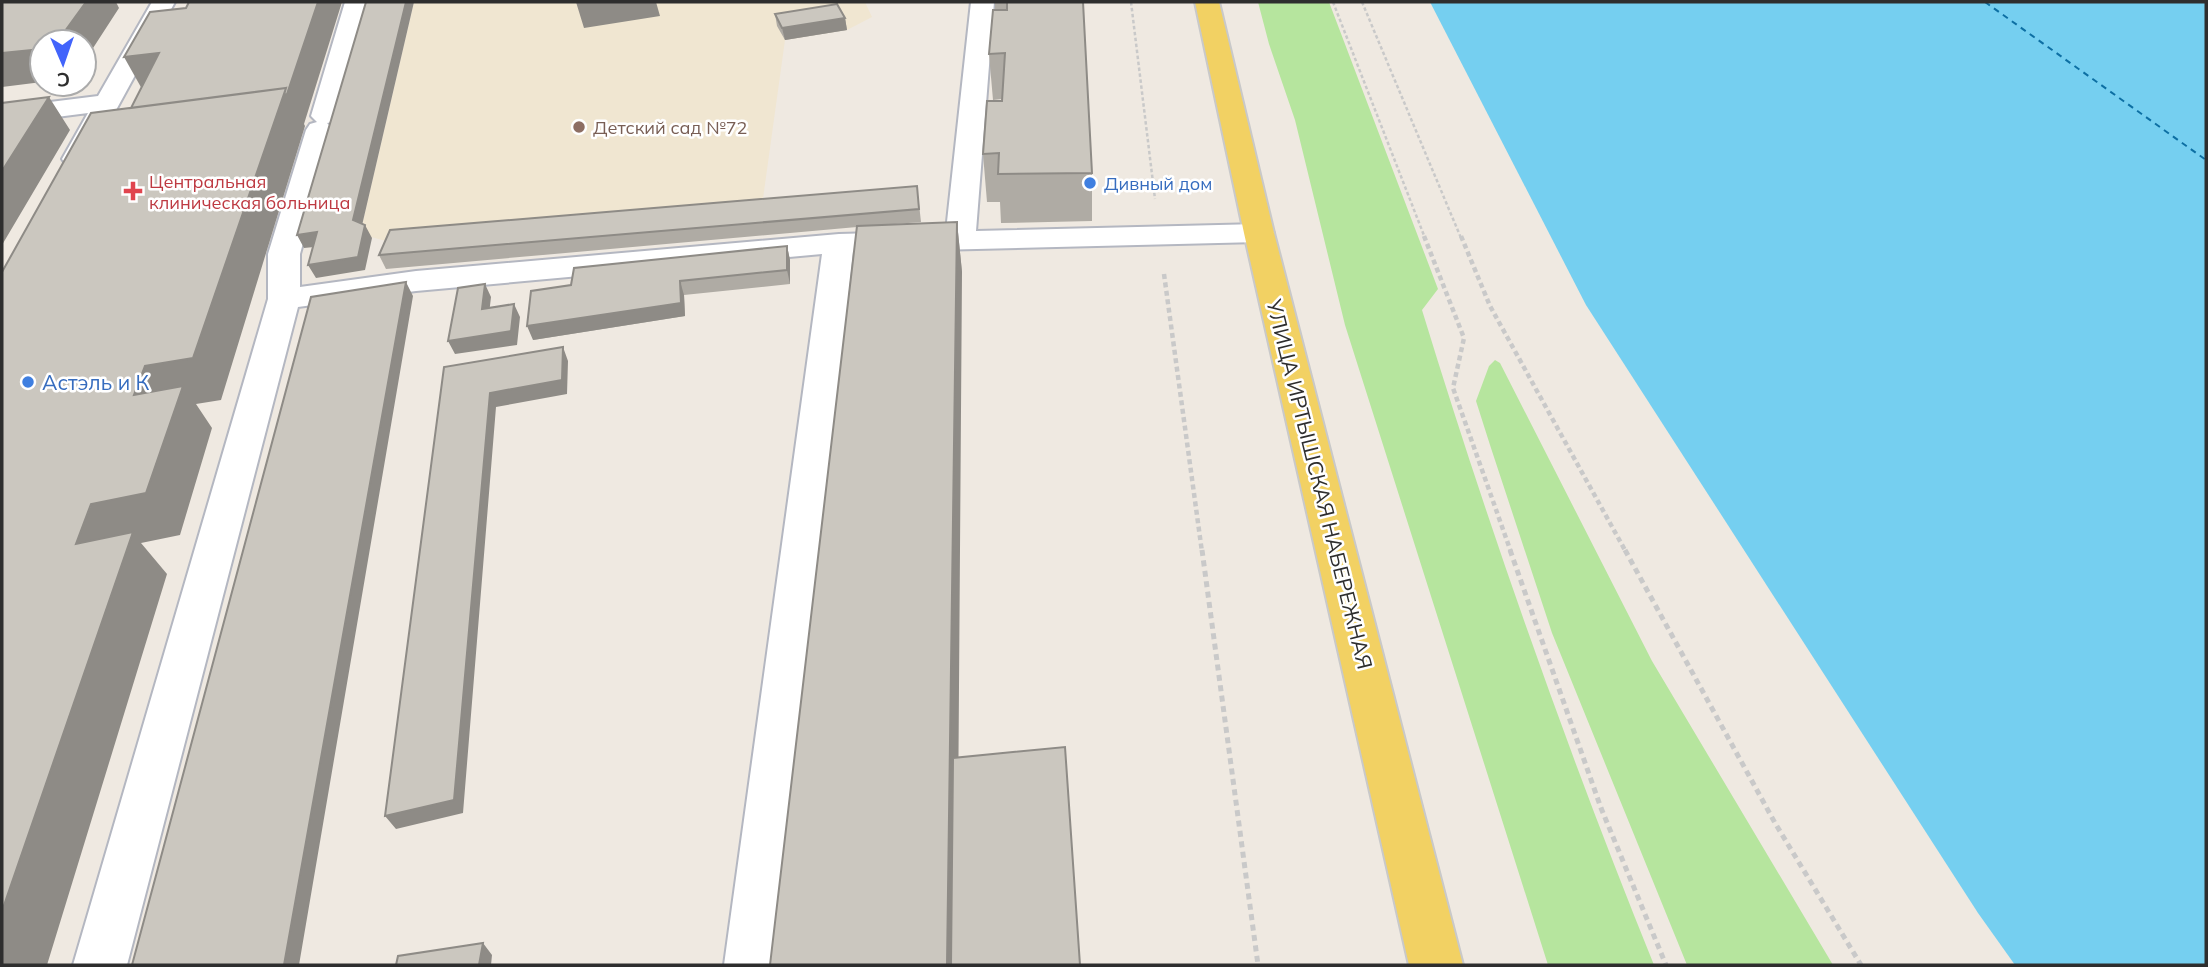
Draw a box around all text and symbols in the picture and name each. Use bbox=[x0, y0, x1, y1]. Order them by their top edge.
north arrow bbox=[28, 28, 98, 98]
text: С bbox=[57, 68, 71, 92]
place label: Детский сад №72 bbox=[593, 116, 747, 139]
marker: Детский сад №72 bbox=[571, 119, 587, 135]
place label: Центральная клиническая больница bbox=[149, 170, 351, 214]
place label: Дивный дом bbox=[1104, 172, 1212, 195]
marker: Дивный дом bbox=[1082, 175, 1098, 191]
marker: Центральная клиническая больница bbox=[123, 181, 143, 201]
street label: УЛИЦА ИРТЫШСКАЯ НАБЕРЕЖНАЯ bbox=[1261, 295, 1379, 672]
place label: Астэль и К bbox=[42, 369, 150, 395]
marker: Астэль и К bbox=[20, 374, 36, 390]

